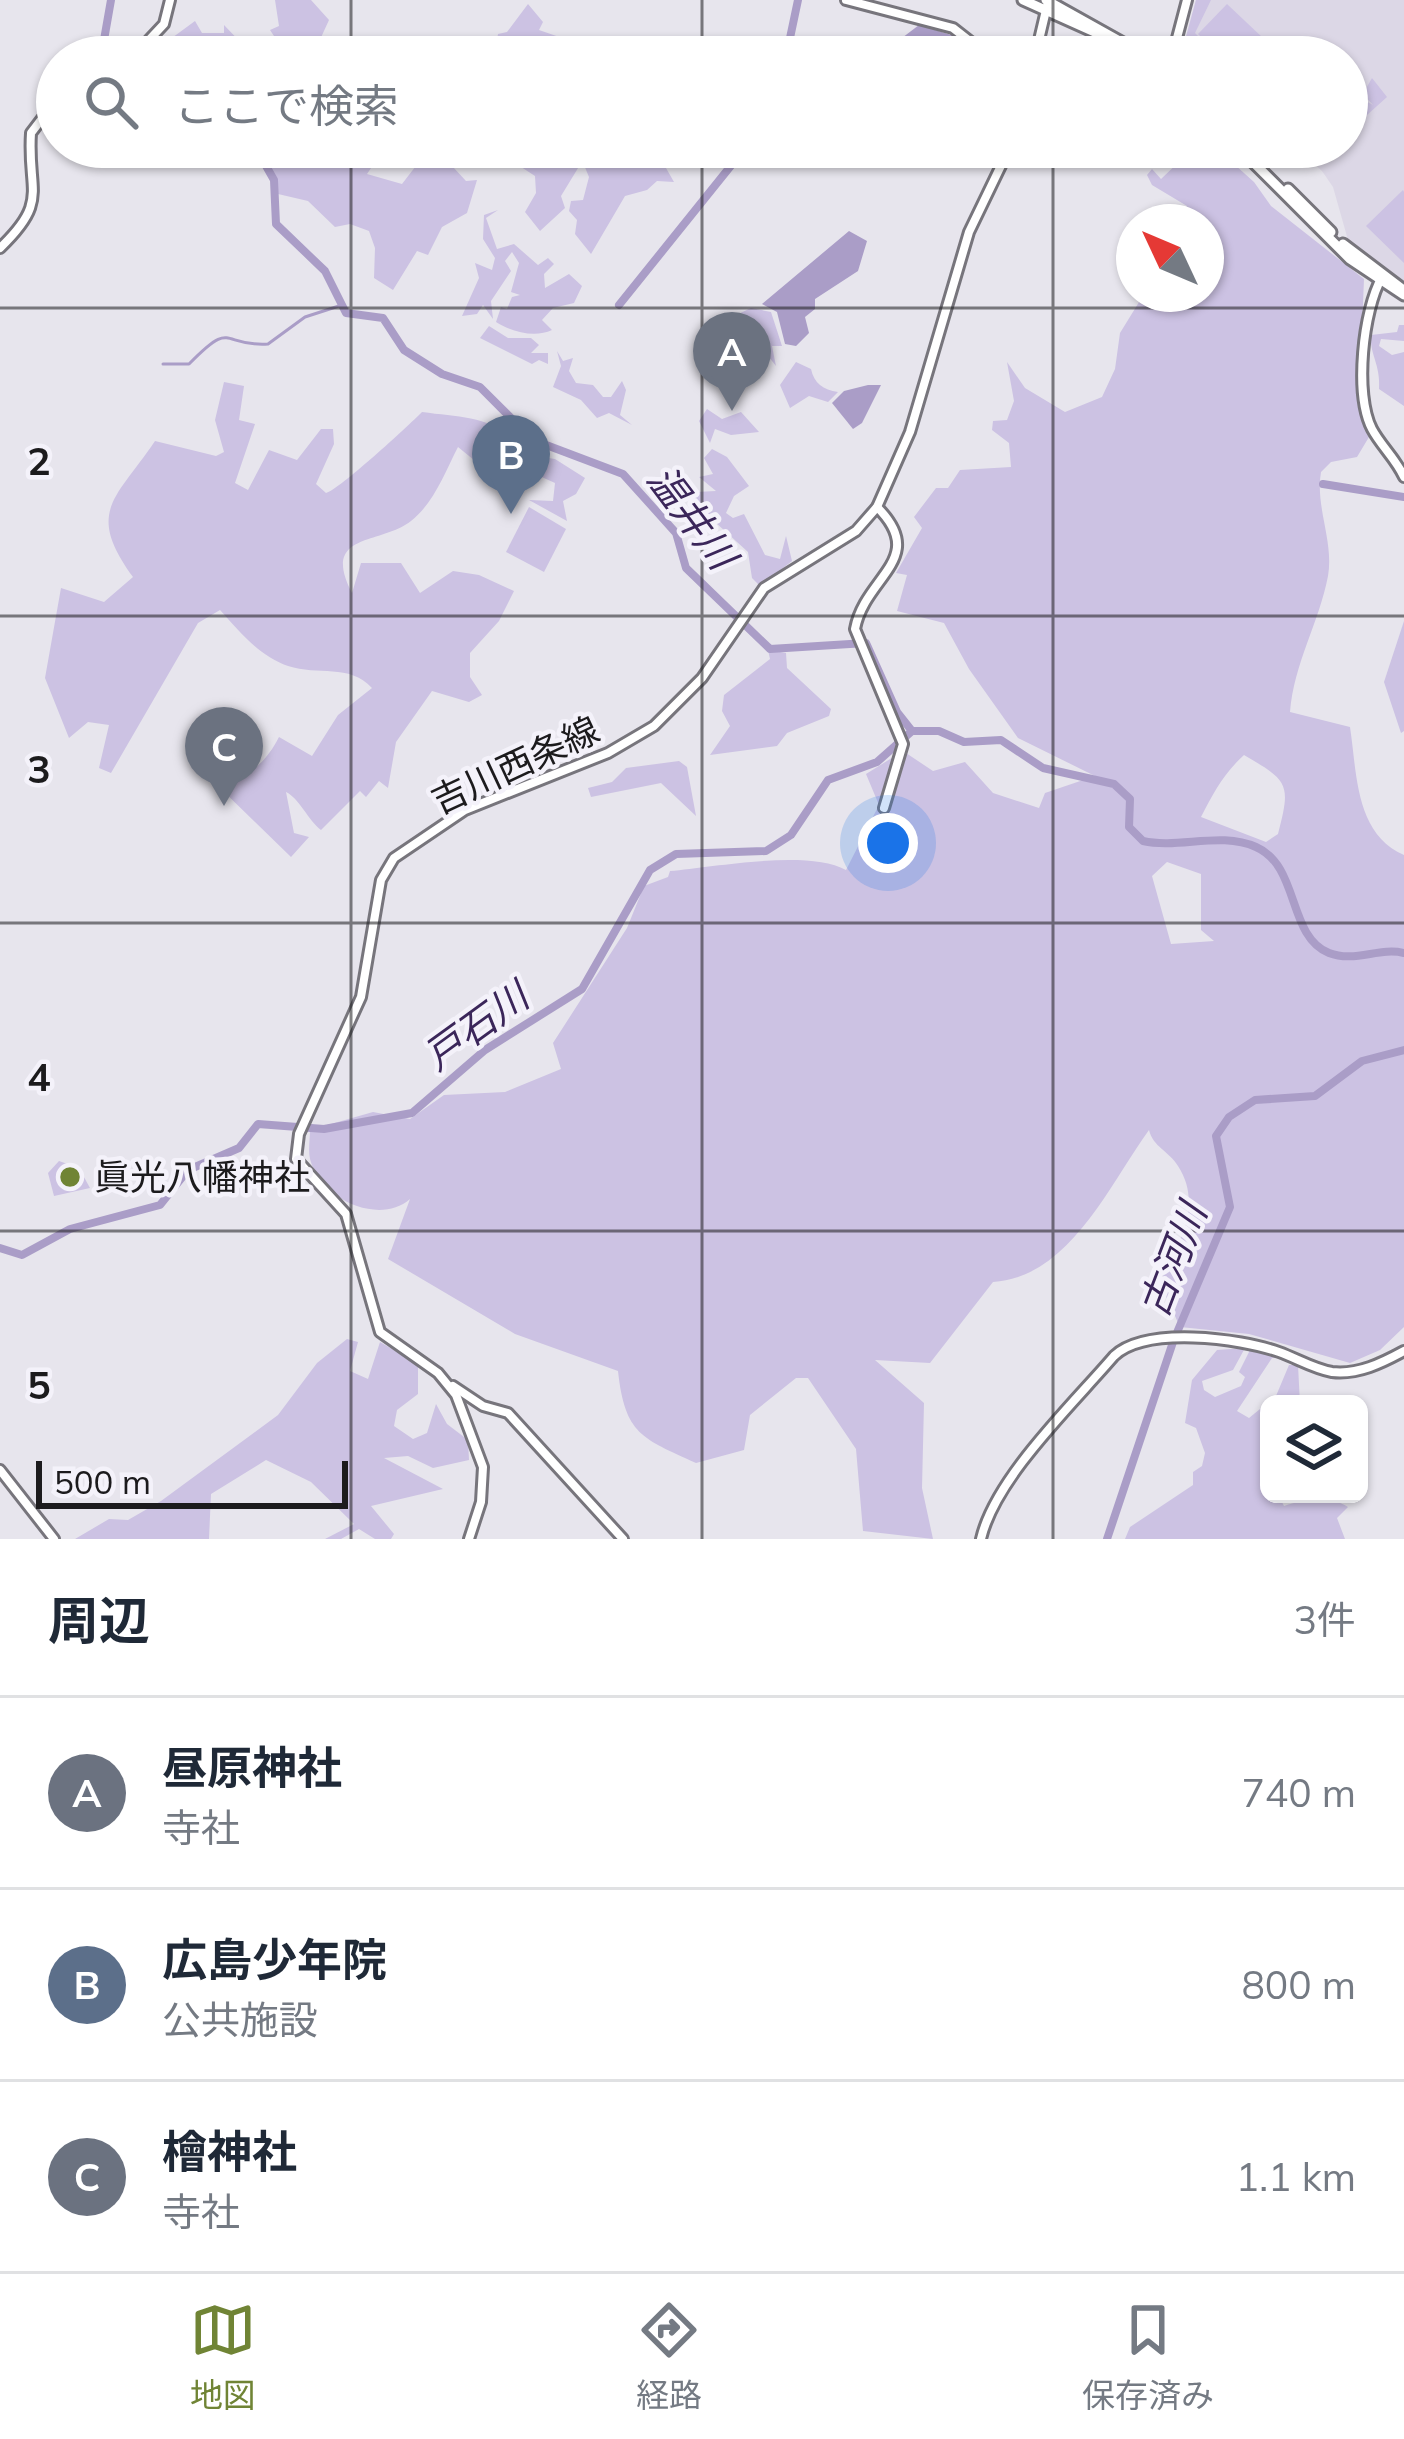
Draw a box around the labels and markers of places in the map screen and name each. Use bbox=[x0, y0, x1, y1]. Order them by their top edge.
pin: A bbox=[693, 312, 771, 411]
pin: B bbox=[472, 415, 550, 514]
pin: C bbox=[185, 707, 263, 806]
place label: 眞光八幡神社 bbox=[94, 1154, 310, 1199]
marker: 眞光八幡神社 bbox=[57, 1164, 83, 1190]

